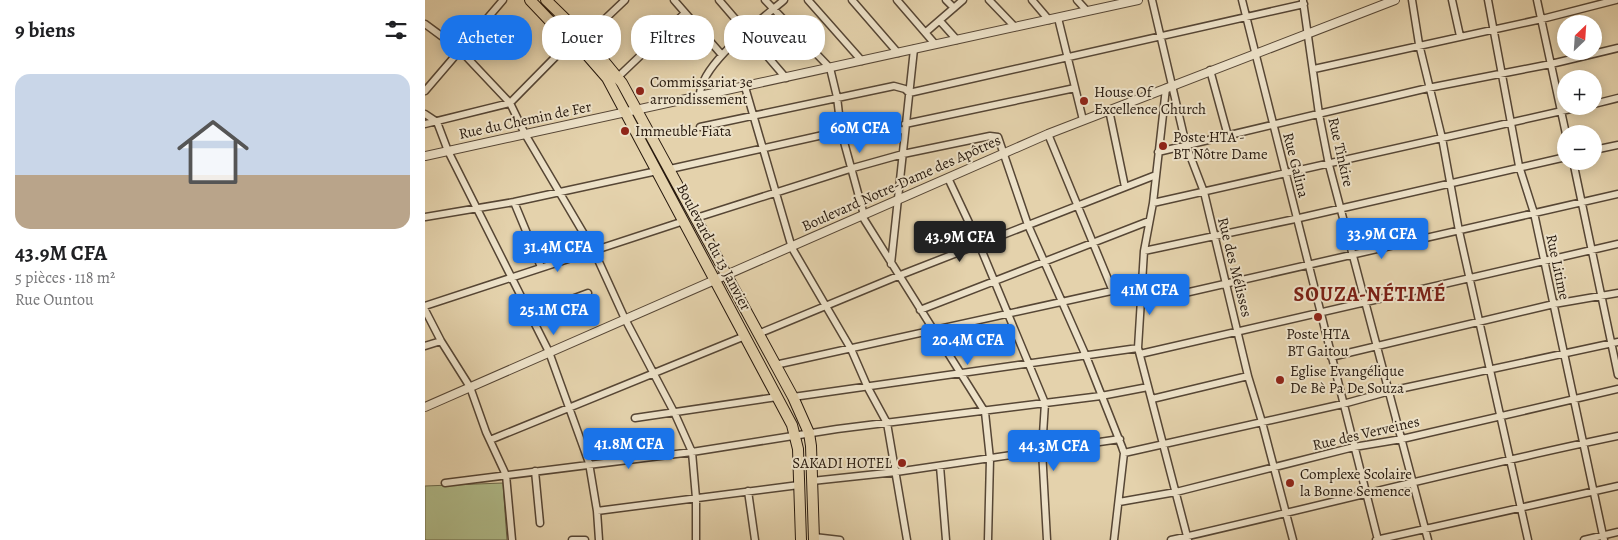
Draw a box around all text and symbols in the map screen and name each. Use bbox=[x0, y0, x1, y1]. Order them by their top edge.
chip: Acheter bbox=[440, 15, 532, 60]
chip: Louer bbox=[542, 15, 621, 60]
chip: Filtres bbox=[631, 15, 714, 60]
chip: Nouveau bbox=[724, 15, 825, 60]
north arrow bbox=[1557, 15, 1603, 60]
map controls bbox=[1557, 15, 1602, 170]
text: 9 biens bbox=[15, 16, 75, 44]
icon: filters bbox=[382, 16, 410, 44]
button: + bbox=[1557, 70, 1602, 115]
place label: Commissariat 3e arrondissement bbox=[650, 72, 753, 109]
place label: House Of Excellence Church bbox=[1094, 82, 1206, 119]
marker: Commissariat 3e arrondissement bbox=[634, 85, 646, 97]
marker: House Of Excellence Church bbox=[1078, 95, 1090, 107]
street label: Rue du Chemin de Fer bbox=[457, 96, 593, 144]
icon: home bbox=[168, 107, 258, 197]
pin: 60M CFA bbox=[814, 112, 906, 154]
street label: Rue Tinkire bbox=[1323, 115, 1359, 189]
text: 60M CFA bbox=[830, 117, 890, 139]
place label: Immeuble Fiata bbox=[635, 121, 732, 141]
marker: Immeuble Fiata bbox=[619, 125, 631, 137]
button: − bbox=[1557, 125, 1602, 170]
place label: Poste HTA - BT Nôtre Dame bbox=[1173, 127, 1268, 164]
street label: Boulevard Notre-Dame des Apôtres bbox=[798, 130, 1004, 236]
street label: Rue Galina bbox=[1278, 130, 1314, 200]
marker: Poste HTA - BT Nôtre Dame bbox=[1157, 140, 1169, 152]
street label: Boulevard du 13 Janvier bbox=[672, 180, 756, 314]
street label: Rue des Mélisses bbox=[1213, 215, 1257, 319]
pin: 33.9M CFA bbox=[1325, 218, 1439, 260]
pin: 43.9M CFA bbox=[903, 220, 1017, 263]
text: 33.9M CFA bbox=[1347, 223, 1417, 245]
text: 43.9M CFA bbox=[925, 226, 995, 248]
pin: 31.4M CFA bbox=[501, 230, 615, 273]
street label: Rue Litime bbox=[1541, 232, 1575, 302]
text: 31.4M CFA bbox=[524, 236, 592, 258]
text: 43.9M CFA bbox=[15, 239, 107, 267]
text: 5 pièces · 118 m² bbox=[15, 267, 115, 289]
pin: 41M CFA bbox=[1104, 274, 1196, 316]
text: 41M CFA bbox=[1121, 279, 1179, 301]
district label: SOUZA-NÉTIMÉ bbox=[1294, 281, 1446, 308]
text: Rue Ountou bbox=[15, 289, 94, 311]
pin: 25.1M CFA bbox=[497, 294, 611, 336]
text: 25.1M CFA bbox=[520, 299, 588, 321]
marker: Poste HTA BT Gaitou bbox=[1312, 311, 1324, 323]
pin: 20.4M CFA bbox=[911, 324, 1025, 366]
place label: Poste HTA BT Gaitou bbox=[1286, 324, 1350, 361]
text: 20.4M CFA bbox=[932, 329, 1004, 351]
place label: Eglise Evangélique De Bè Pa De Souza bbox=[1290, 361, 1404, 398]
marker: Eglise Evangélique De Bè Pa De Souza bbox=[1274, 374, 1286, 386]
street label: Rue des Verveines bbox=[1310, 411, 1422, 455]
pin: 41.8M CFA bbox=[572, 428, 686, 470]
pin: 44.3M CFA bbox=[997, 430, 1111, 472]
text: 41.8M CFA bbox=[594, 433, 664, 455]
text: 44.3M CFA bbox=[1019, 435, 1089, 457]
place label: SAKADI HOTEL bbox=[792, 453, 892, 473]
marker: SAKADI HOTEL bbox=[896, 457, 908, 469]
place label: Complexe Scolaire la Bonne Semence bbox=[1300, 464, 1412, 501]
marker: Complexe Scolaire la Bonne Semence bbox=[1284, 477, 1296, 489]

